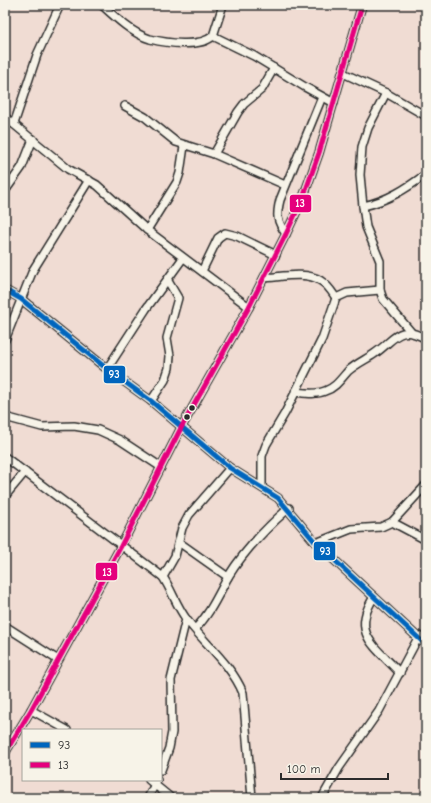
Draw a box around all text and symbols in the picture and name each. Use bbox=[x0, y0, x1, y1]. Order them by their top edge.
line badge: 13 bbox=[289, 194, 312, 213]
text: 13 bbox=[295, 197, 305, 210]
line badge: 93 bbox=[103, 365, 126, 384]
text: 93 bbox=[108, 368, 120, 381]
unlabelled marker bbox=[187, 403, 197, 413]
unlabelled marker bbox=[182, 412, 192, 422]
line badge: 93 bbox=[313, 541, 336, 561]
text: 93 bbox=[319, 545, 331, 558]
line badge: 13 bbox=[95, 562, 118, 581]
text: 13 bbox=[102, 566, 112, 579]
legend bbox=[22, 729, 162, 781]
text: 93 bbox=[58, 738, 70, 752]
scale bar bbox=[281, 755, 388, 781]
text: 13 bbox=[58, 758, 69, 772]
text: 100 m bbox=[287, 762, 320, 776]

